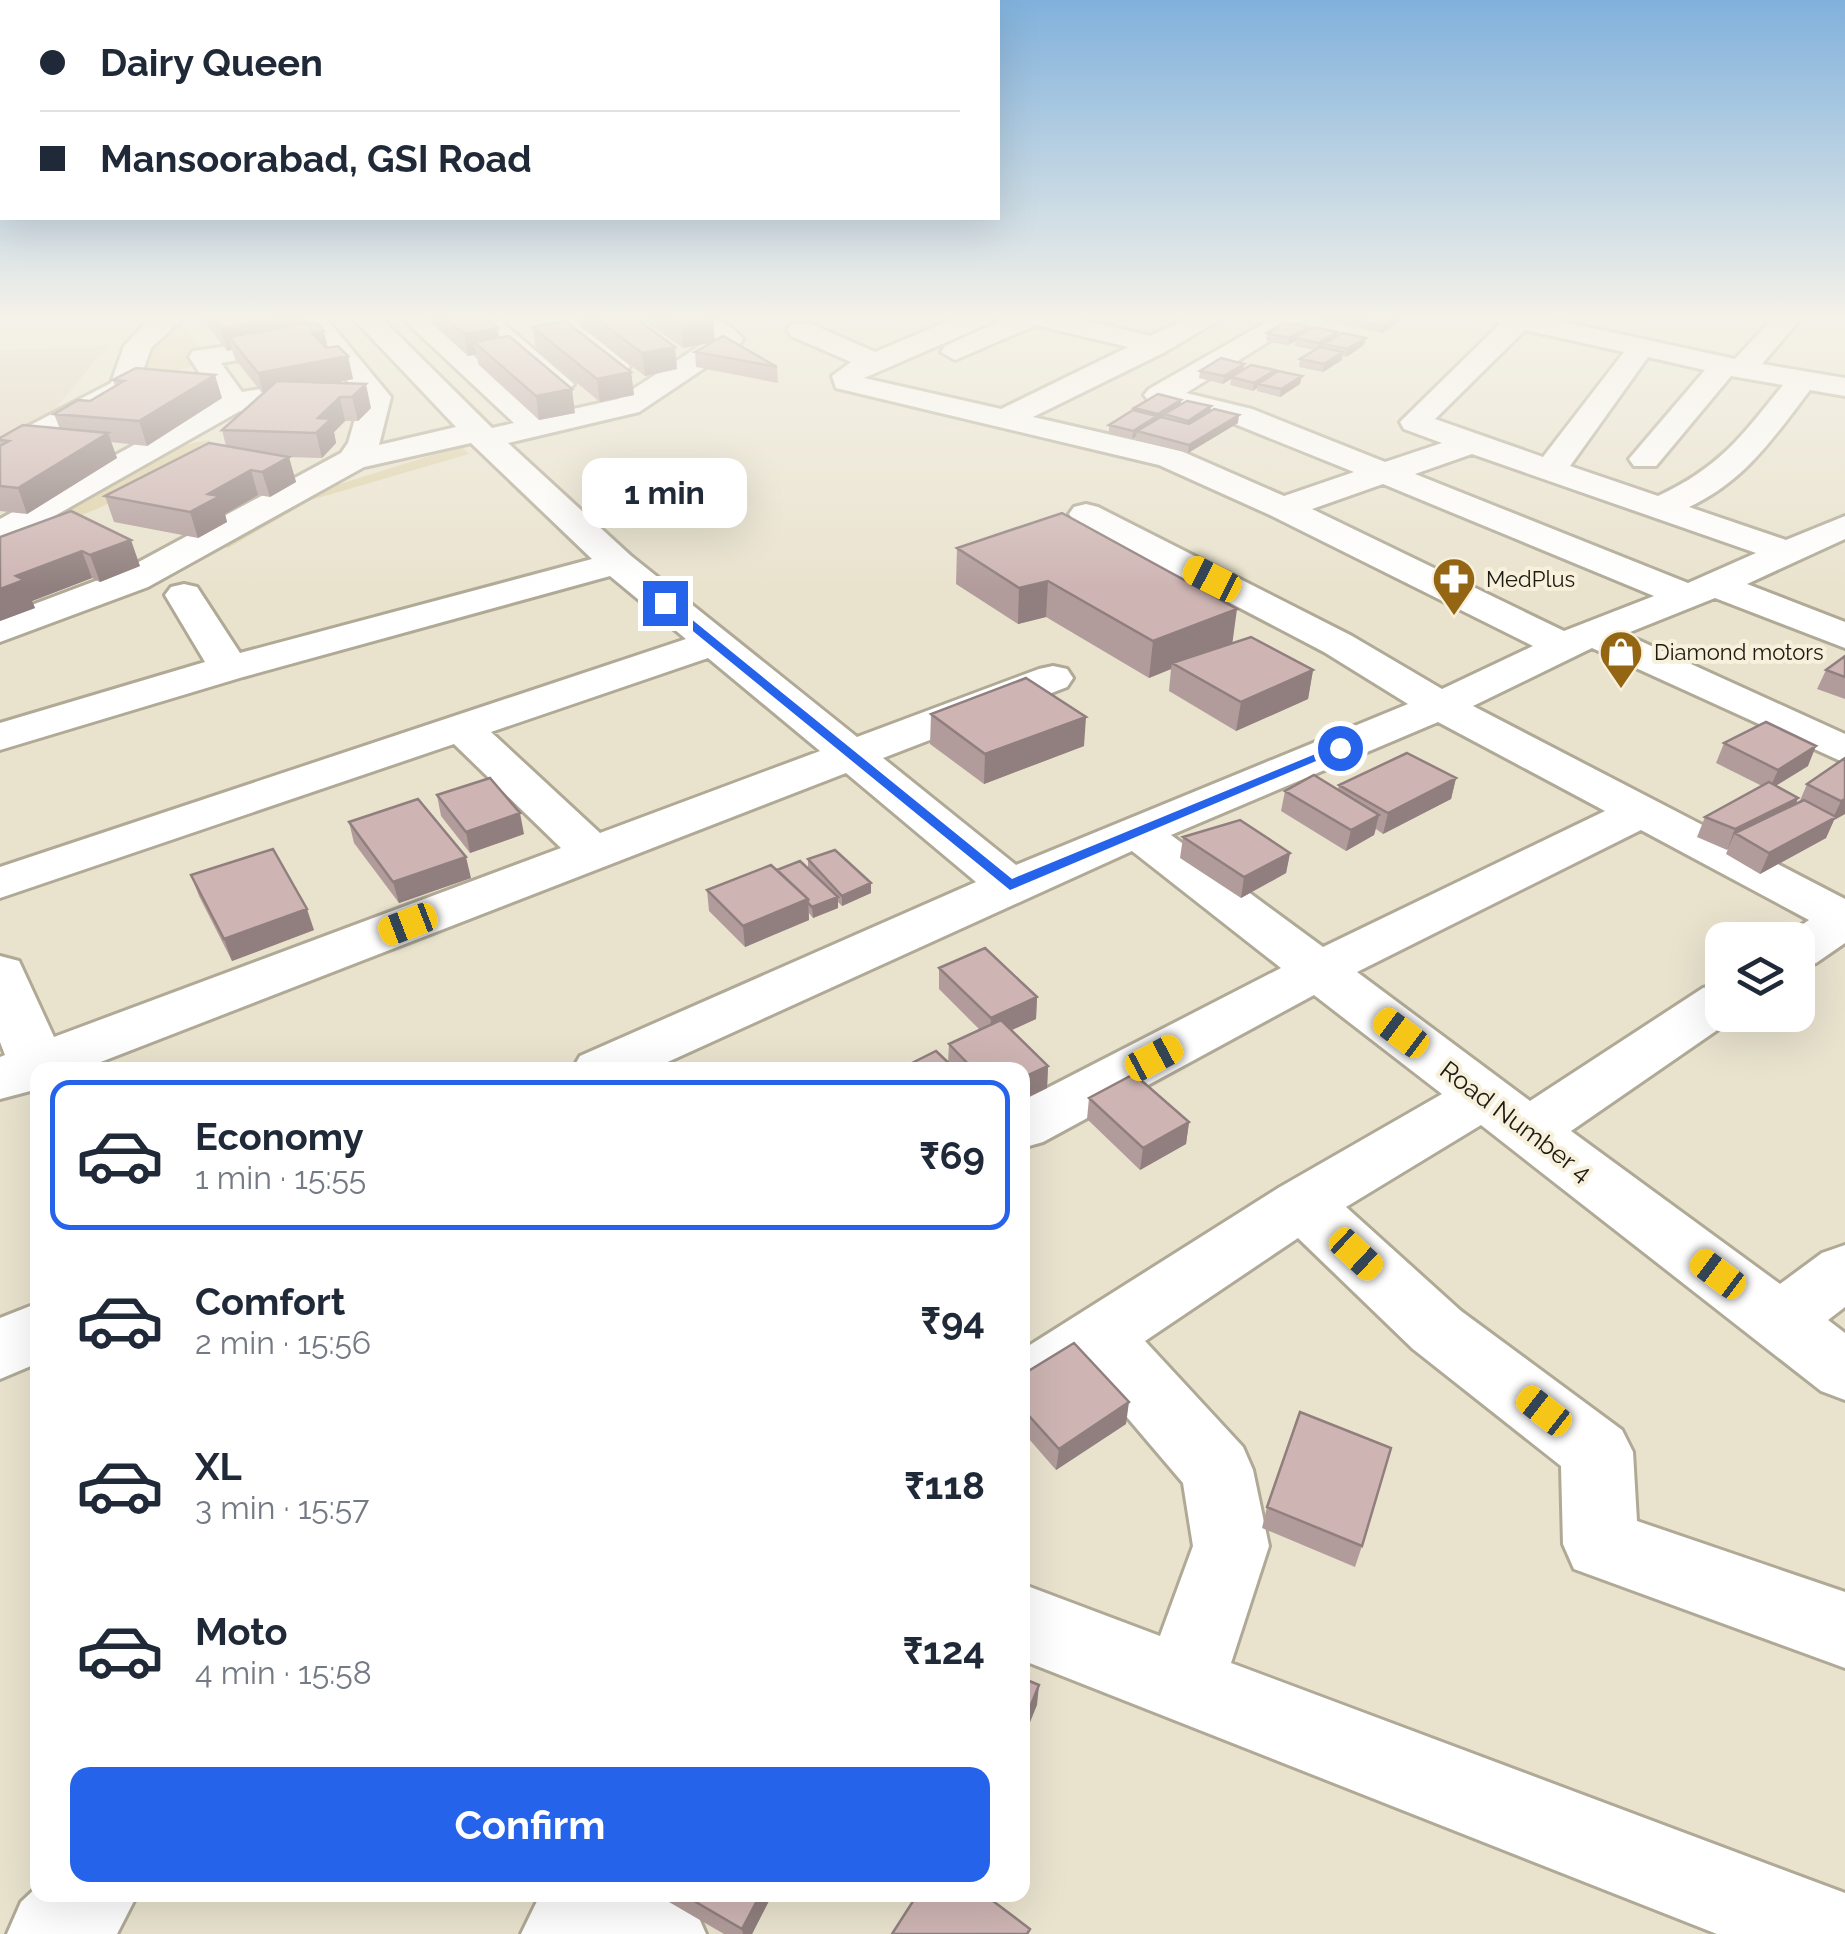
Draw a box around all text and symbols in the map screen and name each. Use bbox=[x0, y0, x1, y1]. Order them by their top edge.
text: Dairy Queen bbox=[100, 40, 323, 85]
text: Mansoorabad, GSI Road bbox=[100, 136, 532, 181]
callout: 1 min bbox=[582, 458, 748, 528]
text: 1 min bbox=[624, 474, 705, 511]
car bbox=[1178, 552, 1246, 606]
pharmacy icon: MedPlus bbox=[1431, 556, 1477, 617]
place label: MedPlus bbox=[1486, 566, 1575, 592]
route end bbox=[643, 581, 688, 626]
shop icon: Diamond motors bbox=[1598, 629, 1644, 690]
place label: Diamond motors bbox=[1654, 639, 1824, 665]
route start bbox=[1318, 726, 1363, 771]
car bbox=[375, 899, 441, 949]
map controls bbox=[1705, 922, 1815, 1032]
button: layers bbox=[1705, 922, 1815, 1032]
car bbox=[1368, 1003, 1434, 1063]
car bbox=[1120, 1031, 1188, 1085]
street label: Road Number 4 bbox=[1434, 1054, 1598, 1188]
icon: car bbox=[75, 1110, 165, 1200]
text: Economy bbox=[195, 1114, 364, 1159]
text: ₹69 bbox=[919, 1133, 985, 1178]
text: 1 min · 15:55 bbox=[195, 1159, 366, 1196]
car bbox=[1324, 1223, 1388, 1285]
car bbox=[1685, 1244, 1751, 1304]
icon: car bbox=[75, 1275, 165, 1365]
text: Comfort bbox=[195, 1279, 345, 1324]
text: ₹94 bbox=[921, 1298, 985, 1343]
text: 2 min · 15:56 bbox=[195, 1324, 371, 1361]
car bbox=[1511, 1381, 1577, 1441]
icon: car bbox=[75, 1440, 165, 1530]
text: XL bbox=[195, 1444, 242, 1489]
text: ₹118 bbox=[904, 1463, 985, 1508]
text: 3 min · 15:57 bbox=[195, 1489, 369, 1526]
icon: car bbox=[75, 1605, 165, 1695]
text: Moto bbox=[195, 1609, 288, 1654]
text: ₹124 bbox=[903, 1628, 985, 1673]
text: 4 min · 15:58 bbox=[195, 1654, 372, 1691]
button: Confirm bbox=[70, 1767, 990, 1882]

